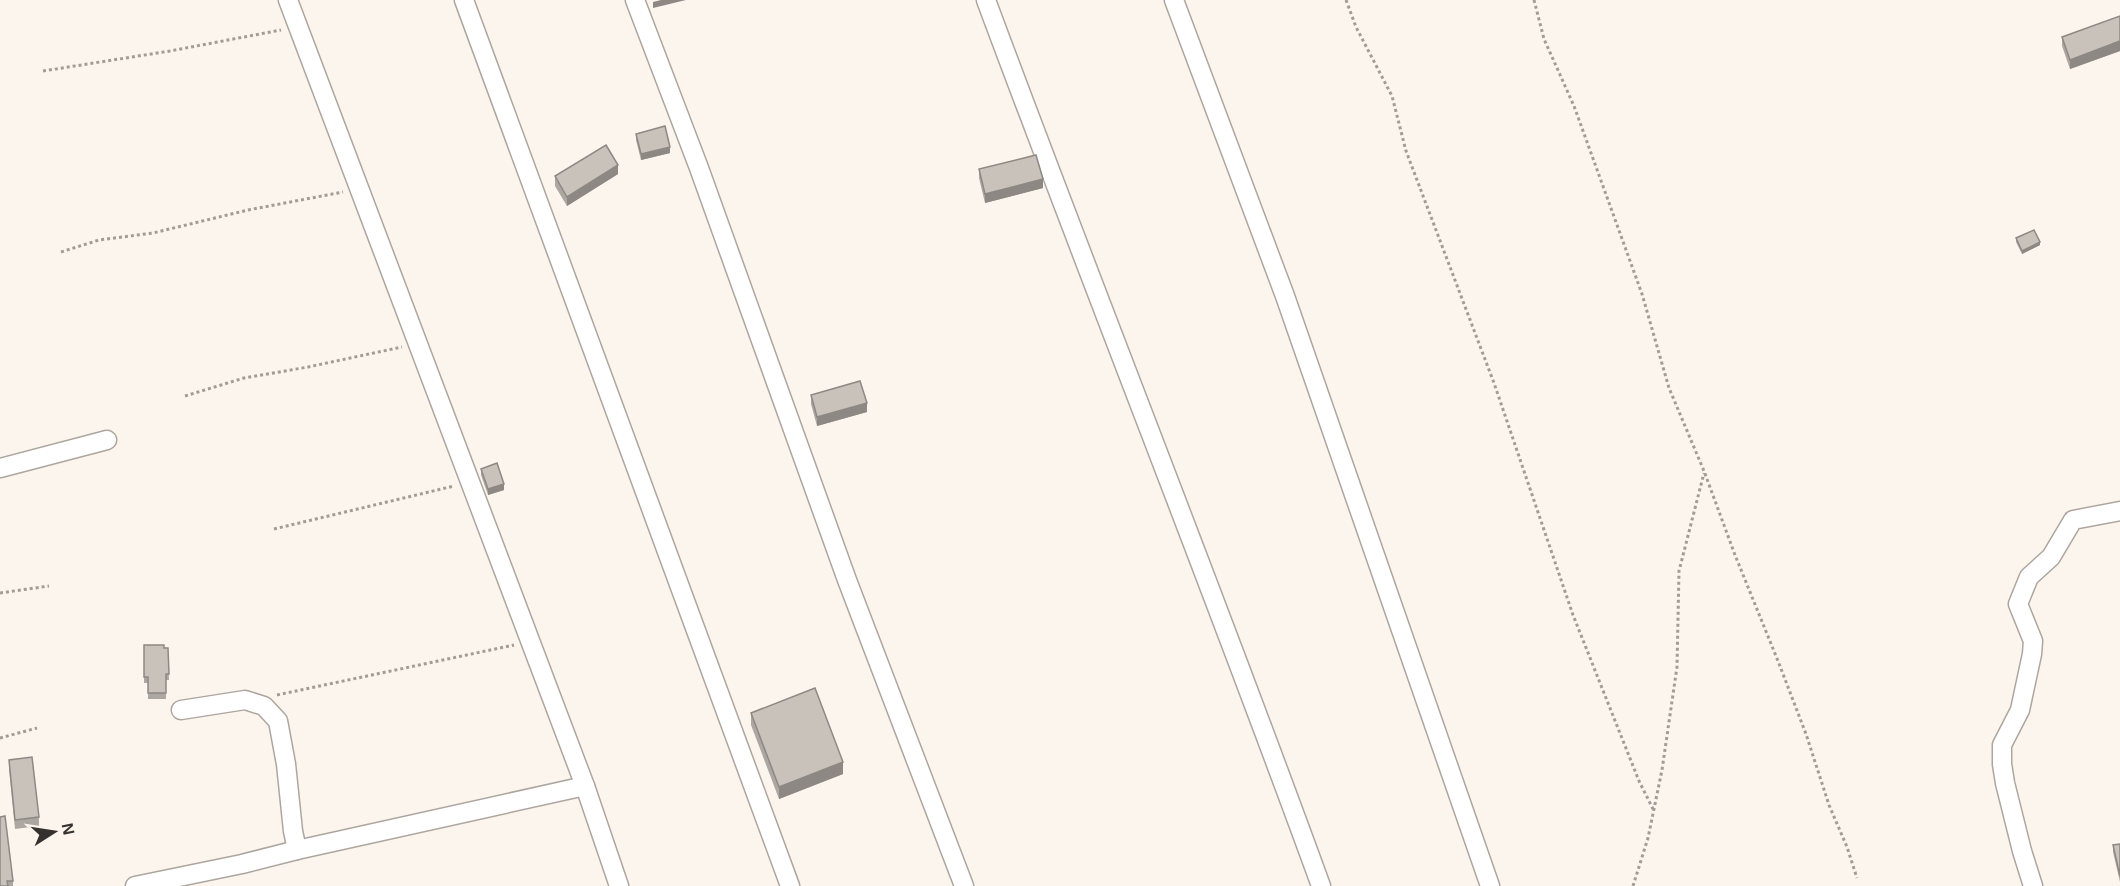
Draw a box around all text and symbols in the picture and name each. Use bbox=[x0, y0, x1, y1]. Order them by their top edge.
north arrow bbox=[24, 802, 84, 862]
text: N bbox=[59, 822, 78, 836]

